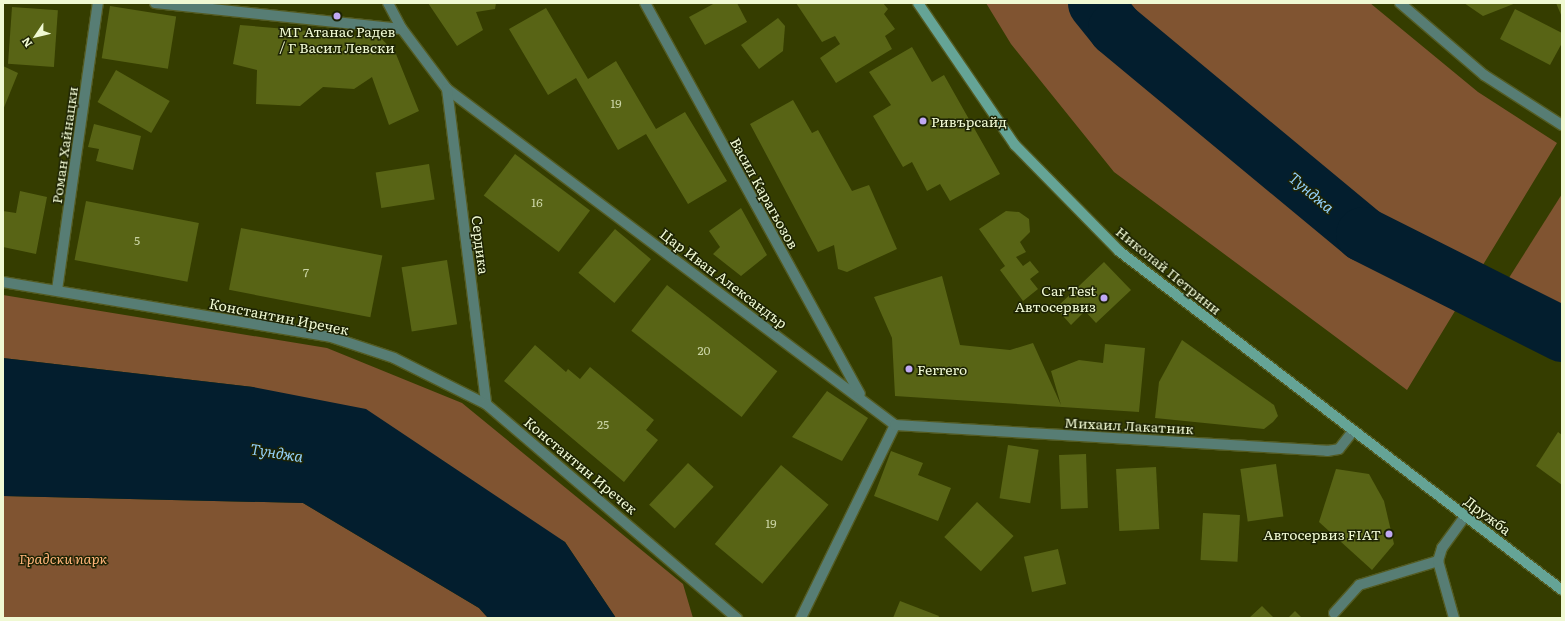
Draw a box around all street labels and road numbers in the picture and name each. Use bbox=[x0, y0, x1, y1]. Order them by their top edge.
street label: Роман Хайнацки bbox=[47, 85, 81, 205]
street label: Васил Карагьозов bbox=[727, 135, 803, 251]
street label: Сердика bbox=[469, 215, 493, 275]
street label: Николай Петрини bbox=[1113, 222, 1225, 318]
street label: Цар Иван Александър bbox=[657, 225, 791, 331]
street label: Константин Иречек bbox=[208, 294, 350, 338]
street label: Константин Иречек bbox=[521, 413, 641, 517]
street label: Михаил Лакатник bbox=[1064, 413, 1194, 437]
street label: Дружба bbox=[1461, 492, 1515, 538]

